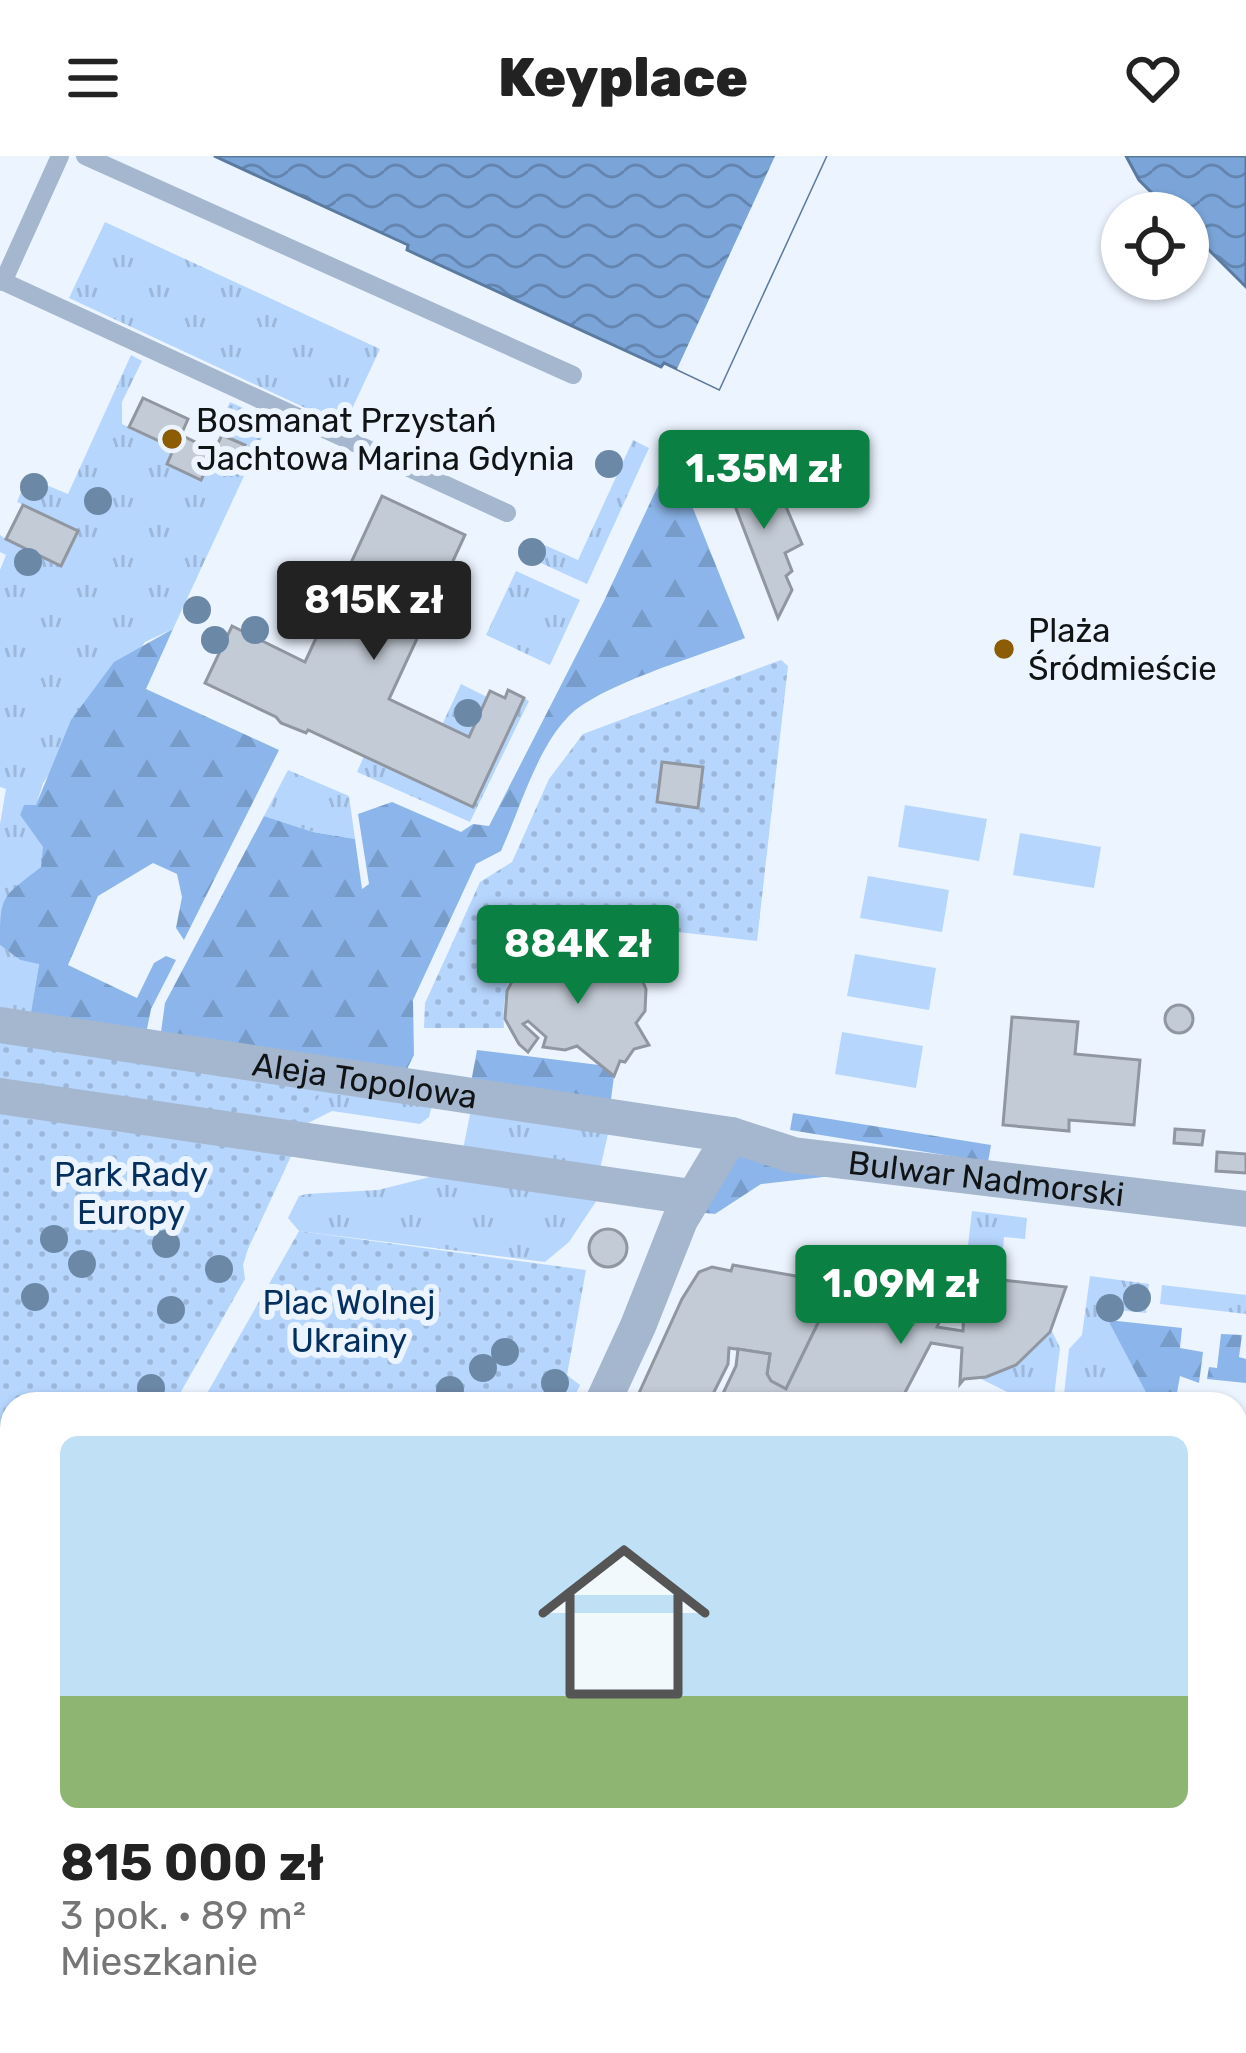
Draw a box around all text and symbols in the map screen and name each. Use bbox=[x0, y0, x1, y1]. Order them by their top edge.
icon: menu bbox=[60, 45, 126, 111]
icon: heart bbox=[1120, 45, 1186, 111]
text: Keyplace bbox=[498, 46, 748, 110]
map controls bbox=[1101, 192, 1209, 300]
button: locate bbox=[1101, 192, 1209, 300]
place label: Bosmanat Przystań Jachtowa Marina Gdynia bbox=[196, 401, 575, 478]
marker: Bosmanat Przystań Jachtowa Marina Gdynia bbox=[159, 426, 185, 452]
pin: 1.35M zł bbox=[640, 430, 888, 532]
text: 1.35M zł bbox=[686, 446, 842, 492]
pin: 815K zł bbox=[263, 561, 485, 663]
text: 815K zł bbox=[304, 577, 444, 623]
place label: Plaża Śródmieście bbox=[1028, 611, 1217, 688]
marker: Plaża Śródmieście bbox=[991, 636, 1017, 662]
pin: 884K zł bbox=[467, 905, 689, 1007]
text: 884K zł bbox=[504, 921, 652, 967]
street label: Aleja Topolowa bbox=[250, 1044, 480, 1117]
street label: Bulwar Nadmorski bbox=[846, 1143, 1126, 1214]
park label: Park Rady Europy bbox=[54, 1155, 208, 1232]
pin: 1.09M zł bbox=[777, 1245, 1025, 1347]
text: 1.09M zł bbox=[822, 1261, 980, 1307]
park label: Plac Wolnej Ukrainy bbox=[263, 1283, 435, 1360]
icon: home bbox=[516, 1514, 732, 1730]
text: 815 000 zł bbox=[60, 1832, 324, 1893]
text: 3 pok. · 89 m² bbox=[60, 1893, 306, 1939]
text: Mieszkanie bbox=[60, 1939, 258, 1985]

